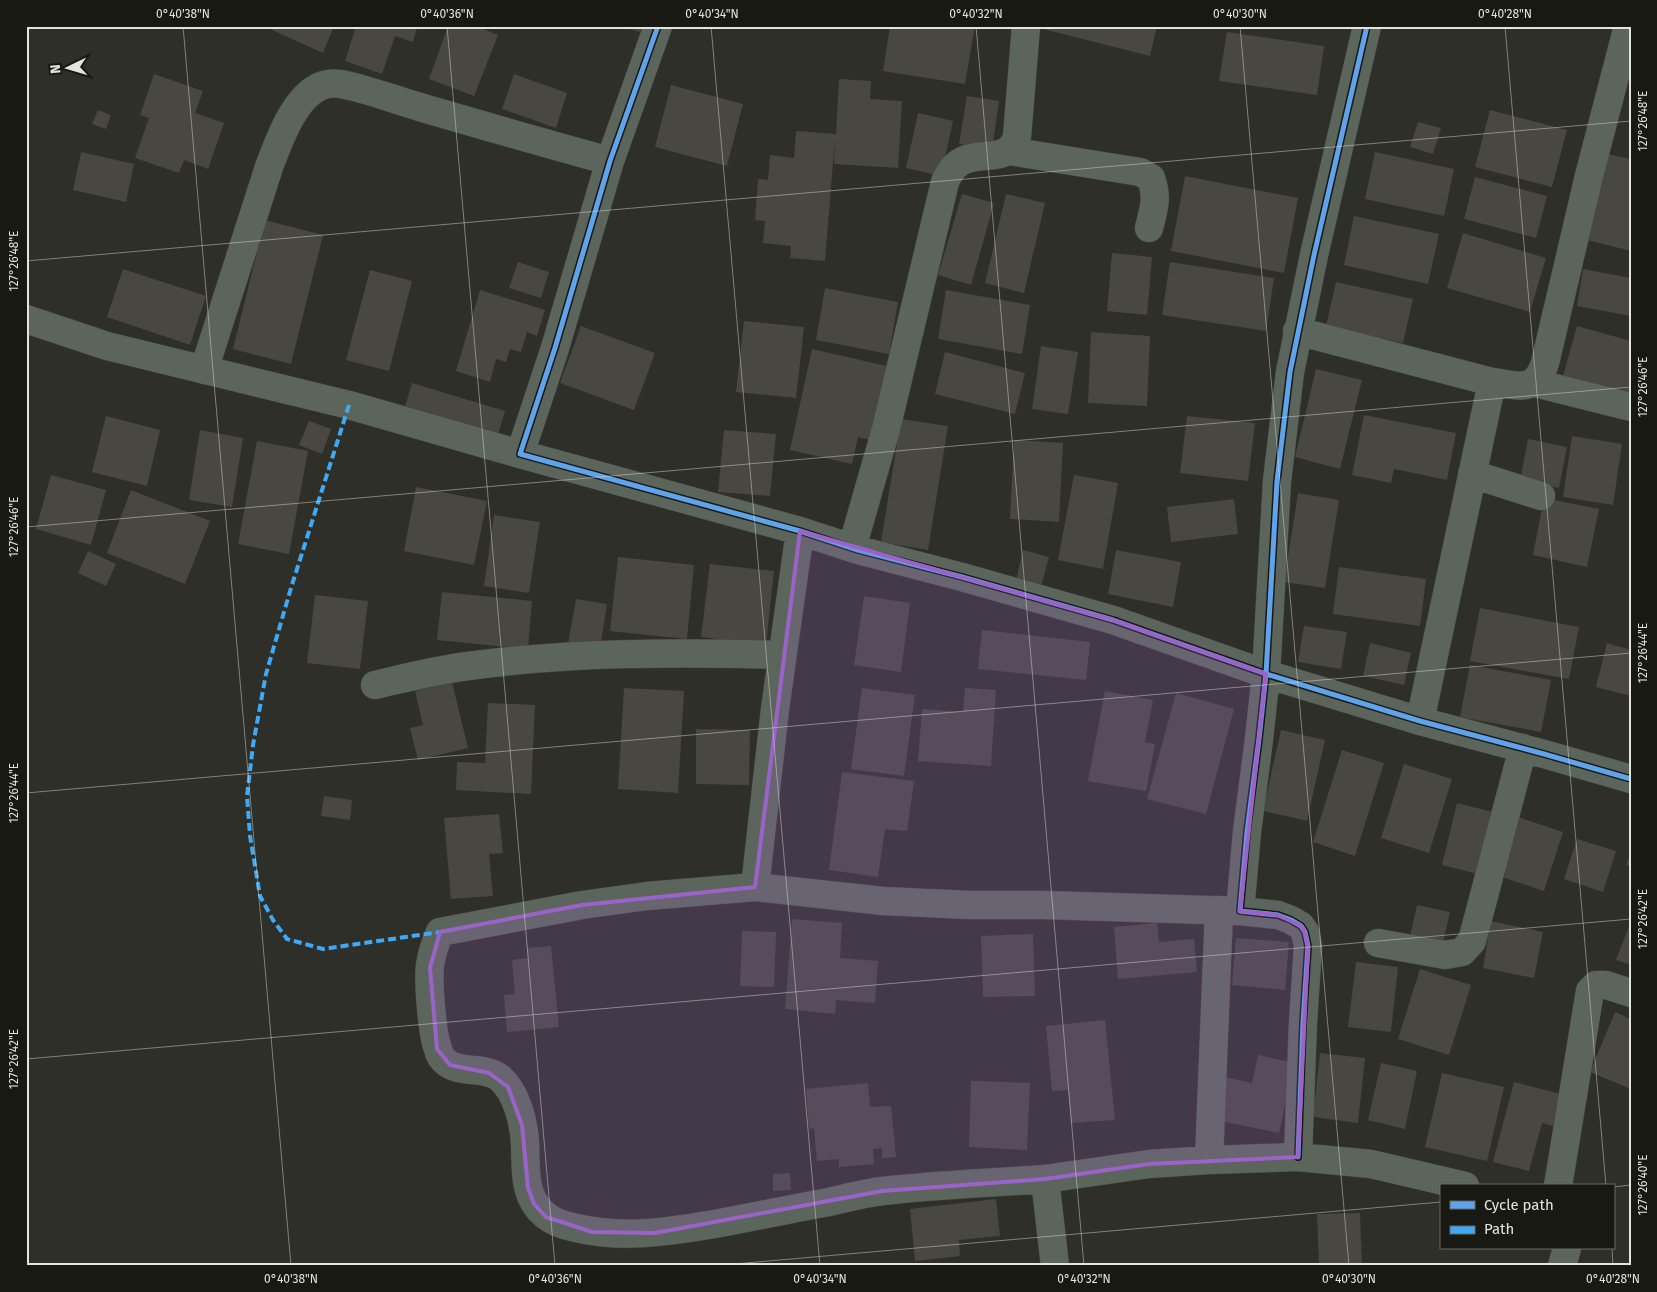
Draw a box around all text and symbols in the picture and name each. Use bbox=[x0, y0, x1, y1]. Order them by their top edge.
text: 0°40'38"N bbox=[156, 7, 210, 21]
text: 0°40'36"N bbox=[420, 7, 474, 21]
text: 0°40'34"N bbox=[685, 7, 739, 21]
text: 0°40'32"N bbox=[949, 7, 1003, 21]
text: 0°40'30"N bbox=[1213, 7, 1267, 21]
text: 0°40'28"N bbox=[1478, 7, 1532, 21]
north arrow bbox=[42, 42, 92, 92]
text: N bbox=[47, 64, 64, 74]
text: 127°26'48"E bbox=[1636, 90, 1650, 152]
text: 127°26'48"E bbox=[7, 230, 21, 292]
text: 127°26'46"E bbox=[1636, 357, 1650, 417]
text: 127°26'46"E bbox=[7, 497, 21, 557]
text: 127°26'44"E bbox=[1636, 623, 1650, 683]
text: 127°26'44"E bbox=[7, 763, 21, 823]
text: 127°26'42"E bbox=[1636, 889, 1650, 949]
text: 127°26'42"E bbox=[7, 1029, 21, 1089]
text: 127°26'40"E bbox=[1636, 1154, 1650, 1216]
legend bbox=[1440, 1184, 1614, 1250]
text: Cycle path bbox=[1484, 1196, 1554, 1214]
text: Path bbox=[1484, 1220, 1514, 1238]
text: 0°40'38"N bbox=[264, 1272, 318, 1286]
text: 0°40'36"N bbox=[528, 1272, 582, 1286]
text: 0°40'34"N bbox=[793, 1272, 847, 1286]
text: 0°40'32"N bbox=[1057, 1272, 1111, 1286]
text: 0°40'30"N bbox=[1322, 1272, 1376, 1286]
text: 0°40'28"N bbox=[1586, 1272, 1640, 1286]

